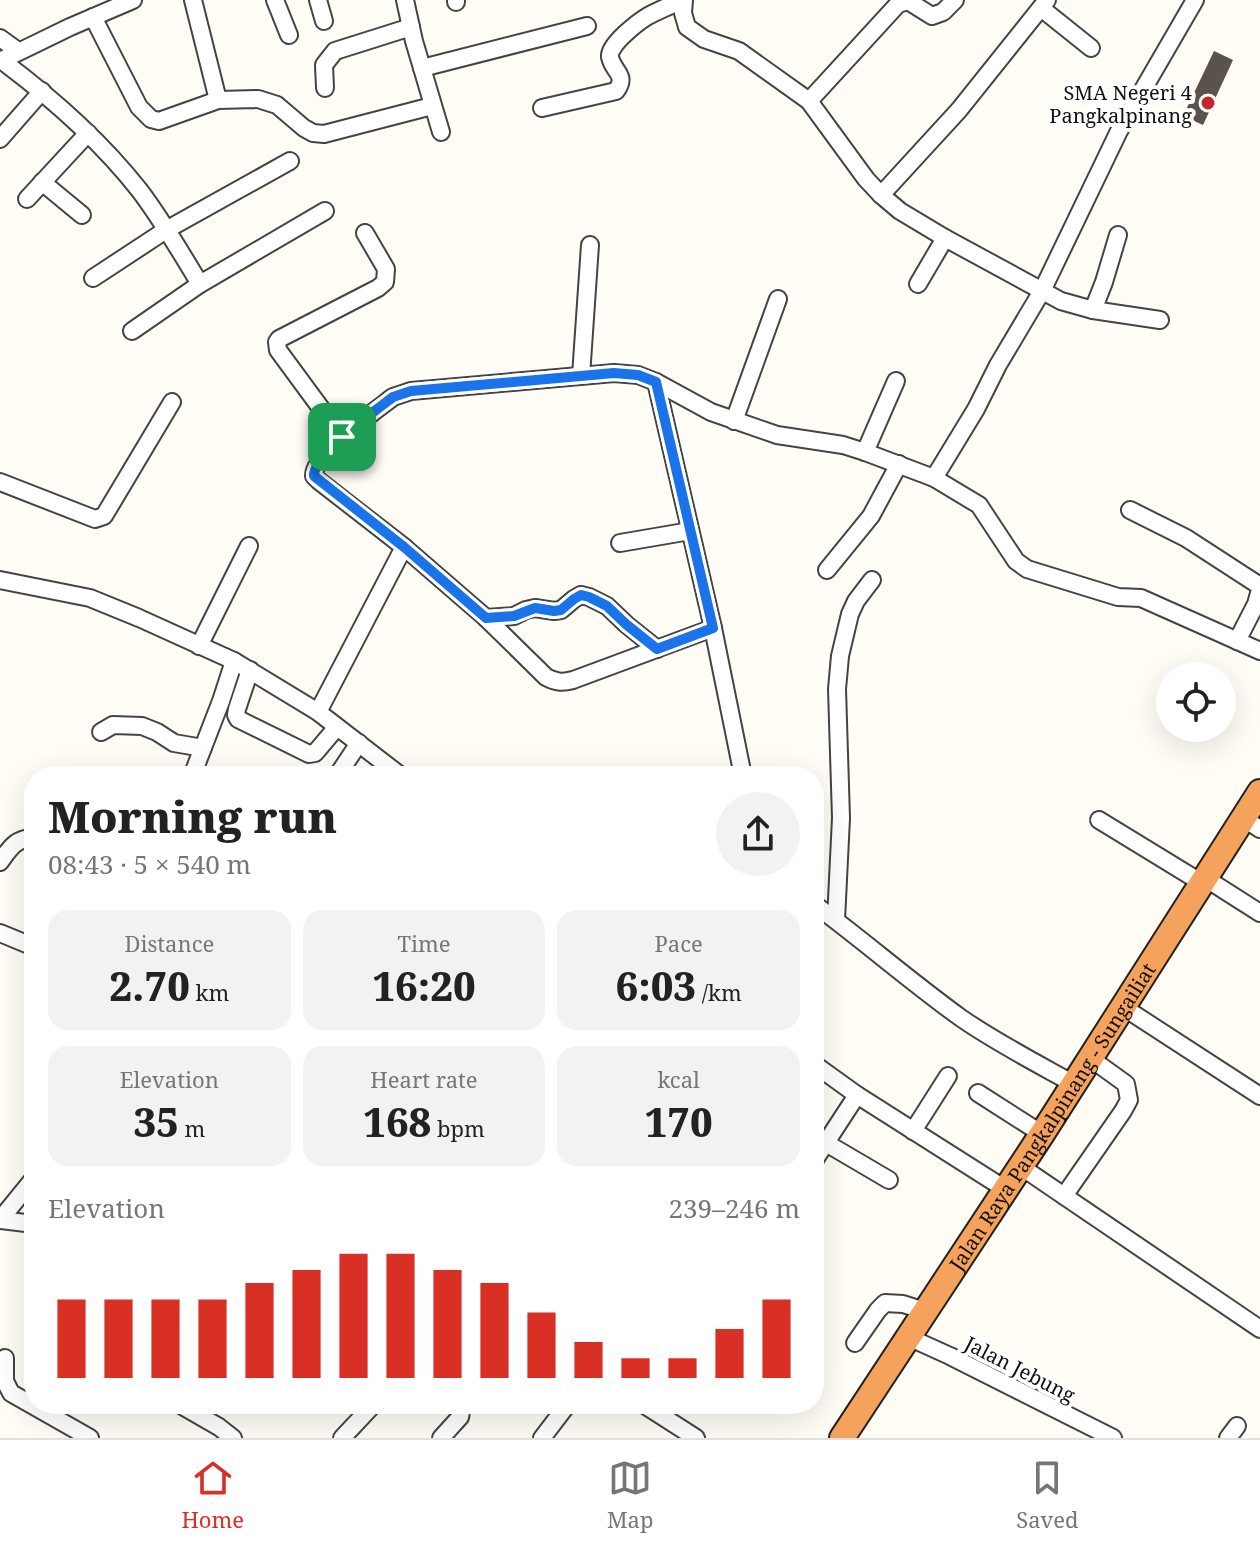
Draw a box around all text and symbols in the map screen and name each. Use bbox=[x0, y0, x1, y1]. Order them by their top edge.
place label: SMA Negeri 4 Pangkalpinang bbox=[1049, 79, 1192, 129]
marker: SMA Negeri 4 Pangkalpinang bbox=[1199, 94, 1217, 112]
pin bbox=[308, 403, 376, 471]
icon: arrive bbox=[320, 415, 364, 459]
map controls bbox=[1156, 662, 1236, 742]
button: locate bbox=[1156, 662, 1236, 742]
text: Morning run bbox=[48, 786, 337, 846]
button: share bbox=[716, 792, 800, 876]
text: 08:43 · 5 × 540 m bbox=[48, 846, 251, 882]
text: Distance bbox=[124, 928, 214, 958]
text: Time bbox=[397, 928, 451, 958]
text: Pace bbox=[655, 928, 703, 958]
text: 2.70 bbox=[109, 958, 190, 1013]
text: 16:20 bbox=[372, 958, 476, 1013]
text: 6:03 bbox=[616, 958, 696, 1013]
street label: Jalan Raya Pangkalpinang - Sungailiat bbox=[942, 958, 1161, 1276]
text: km bbox=[190, 977, 229, 1007]
text: /km bbox=[696, 977, 742, 1007]
text: Elevation bbox=[120, 1064, 219, 1094]
text: Heart rate bbox=[370, 1064, 478, 1094]
text: kcal bbox=[657, 1064, 700, 1094]
text: 35 bbox=[133, 1094, 179, 1149]
text: 168 bbox=[363, 1094, 431, 1149]
text: 170 bbox=[645, 1094, 713, 1149]
text: m bbox=[179, 1113, 205, 1143]
text: bpm bbox=[431, 1113, 485, 1143]
text: Elevation bbox=[48, 1190, 165, 1226]
text: 239–246 m bbox=[668, 1190, 800, 1226]
street label: Jalan Jebung bbox=[959, 1329, 1080, 1408]
tab: Home bbox=[181, 1456, 244, 1534]
tab: Map bbox=[607, 1456, 653, 1534]
tab: Saved bbox=[1016, 1456, 1079, 1534]

